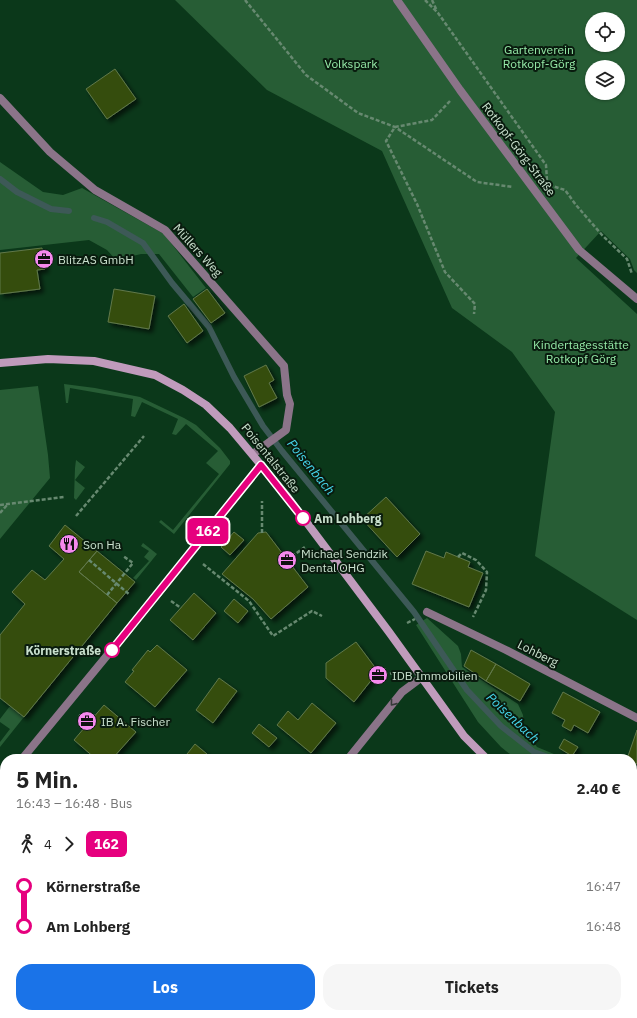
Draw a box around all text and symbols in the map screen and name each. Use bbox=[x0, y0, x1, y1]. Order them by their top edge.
map controls bbox=[585, 12, 625, 100]
button: locate bbox=[585, 12, 625, 52]
park label: Gartenverein Rotkopf-Görg bbox=[503, 42, 576, 71]
park label: Volkspark bbox=[324, 56, 378, 71]
button: layers bbox=[585, 60, 625, 100]
street label: Rotkopf-Görg-Straße bbox=[479, 99, 559, 199]
street label: Müllers Weg bbox=[170, 220, 226, 280]
office icon: BlitzAS GmbH bbox=[33, 248, 55, 270]
place label: BlitzAS GmbH bbox=[58, 252, 134, 267]
park label: Kindertagesstätte Rotkopf Görg bbox=[533, 337, 629, 366]
street label: Poisentalstraße bbox=[238, 420, 304, 496]
water label: Poisenbach bbox=[283, 436, 339, 498]
marker: Am Lohberg bbox=[295, 510, 311, 526]
place label: Am Lohberg bbox=[314, 511, 382, 526]
line badge: 162 bbox=[185, 518, 231, 544]
text: 162 bbox=[195, 522, 221, 540]
restaurant icon: Son Ha bbox=[58, 533, 80, 555]
place label: Son Ha bbox=[83, 537, 122, 552]
place label: Michael Sendzik Dental OHG bbox=[301, 546, 389, 575]
office icon: Michael Sendzik Dental OHG bbox=[276, 549, 298, 571]
street label: Lohberg bbox=[515, 636, 561, 670]
marker: Körnerstraße bbox=[104, 642, 120, 658]
place label: Körnerstraße bbox=[25, 643, 101, 658]
office icon: IDB Immobilien bbox=[367, 664, 389, 686]
place label: IDB Immobilien bbox=[392, 668, 478, 683]
water label: Poisenbach bbox=[483, 689, 543, 747]
one-way arrow bbox=[391, 699, 398, 706]
office icon: IB A. Fischer bbox=[76, 710, 98, 732]
place label: IB A. Fischer bbox=[101, 714, 170, 729]
text: 5 Min. bbox=[16, 765, 79, 794]
text: 2.40 € bbox=[576, 779, 621, 798]
text: 16:43 – 16:48 · Bus bbox=[16, 795, 132, 812]
icon: walk bbox=[16, 833, 38, 855]
icon: forward bbox=[58, 833, 80, 855]
text: 162 bbox=[94, 835, 119, 853]
text: 4 bbox=[44, 836, 52, 853]
text: Körnerstraße bbox=[46, 877, 140, 896]
text: 16:47 bbox=[586, 878, 621, 895]
text: Am Lohberg bbox=[46, 917, 130, 936]
text: 16:48 bbox=[586, 918, 621, 935]
button: Los bbox=[16, 964, 315, 1010]
button: Tickets bbox=[323, 964, 621, 1010]

